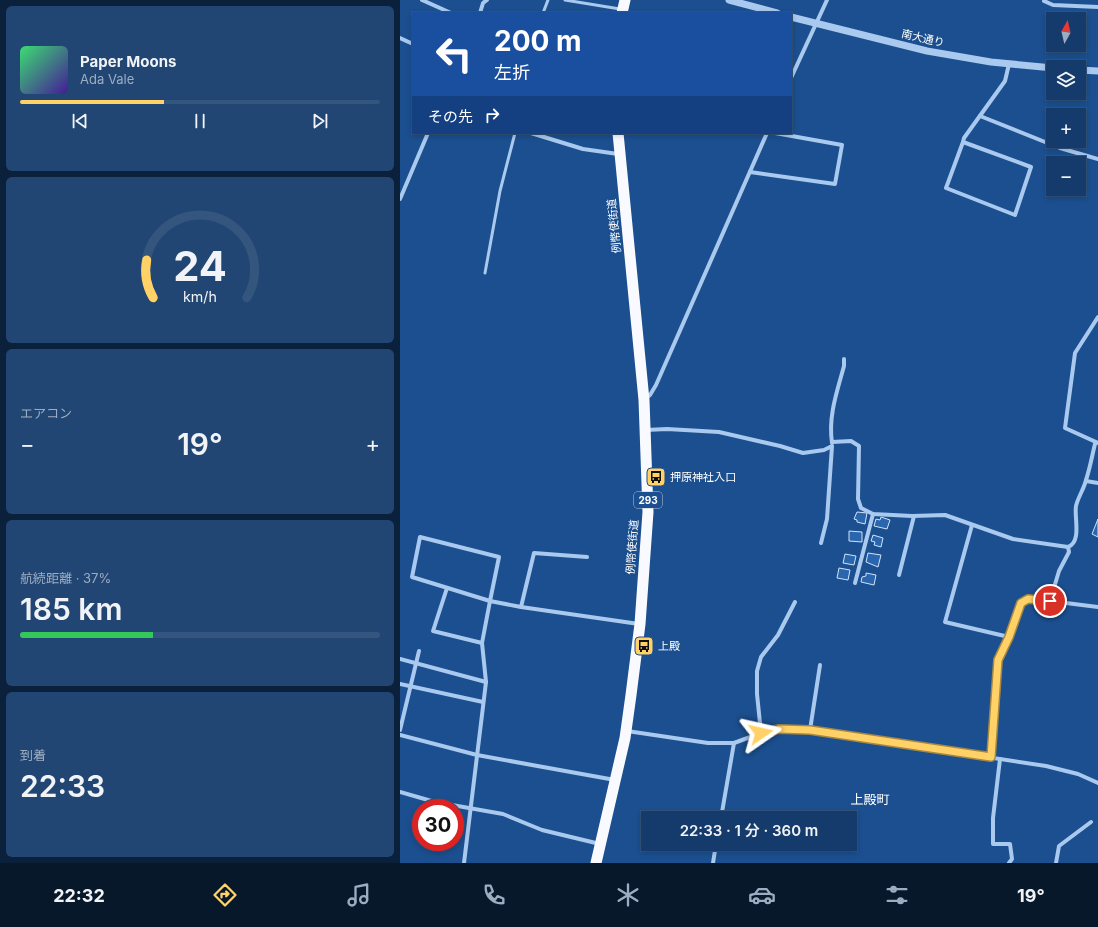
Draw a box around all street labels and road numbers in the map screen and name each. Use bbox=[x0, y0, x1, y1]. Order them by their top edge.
street label: 南大通り bbox=[900, 26, 946, 50]
street label: 例幣使街道 bbox=[604, 198, 624, 254]
road number: 293 bbox=[634, 492, 662, 508]
street label: 例幣使街道 bbox=[623, 519, 641, 575]

